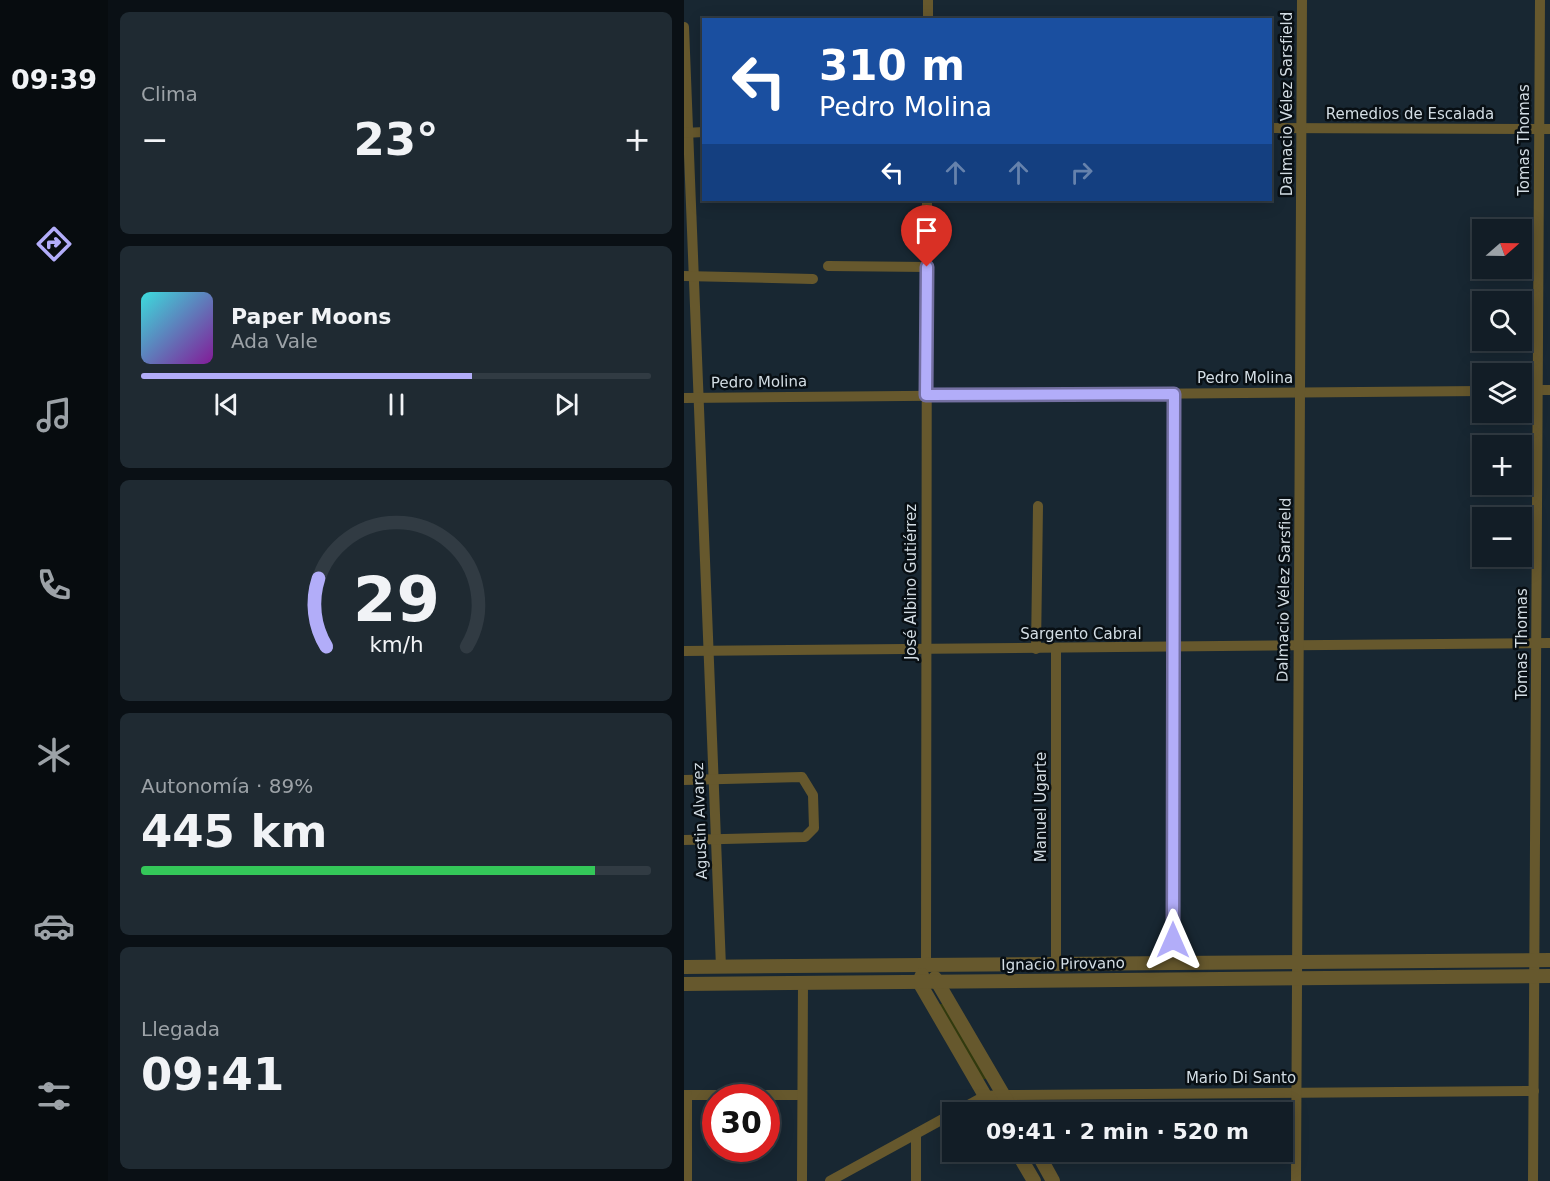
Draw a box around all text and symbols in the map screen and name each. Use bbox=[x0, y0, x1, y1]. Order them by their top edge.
street label: Dalmacio Vélez Sarsfield bbox=[1278, 12, 1296, 196]
text: 310 m bbox=[819, 41, 965, 90]
icon: left bbox=[720, 42, 798, 120]
text: 09:39 bbox=[11, 64, 97, 95]
text: Clima bbox=[141, 82, 198, 106]
street label: Tomas Thomas bbox=[1515, 84, 1533, 197]
text: Pedro Molina bbox=[819, 91, 992, 122]
street label: Remedios de Escalada bbox=[1326, 105, 1494, 123]
text: 23° bbox=[353, 113, 439, 166]
text: − bbox=[141, 120, 169, 159]
text: + bbox=[623, 120, 651, 159]
icon: left bbox=[876, 156, 909, 189]
icon: ahead bbox=[939, 156, 972, 189]
icon: ahead bbox=[1002, 156, 1035, 189]
icon: right bbox=[1065, 156, 1098, 189]
pin bbox=[901, 205, 952, 267]
icon: arrive bbox=[910, 214, 943, 247]
north arrow bbox=[1472, 219, 1532, 279]
map controls bbox=[1472, 219, 1532, 567]
icon: directions bbox=[33, 223, 75, 265]
button: search bbox=[1472, 291, 1532, 351]
text: Paper Moons bbox=[231, 304, 391, 329]
text: Ada Vale bbox=[231, 329, 318, 353]
button: layers bbox=[1472, 363, 1532, 423]
street label: Pedro Molina bbox=[1197, 369, 1293, 387]
street label: Pedro Molina bbox=[711, 372, 807, 392]
icon: previous bbox=[210, 388, 243, 421]
icon: pause bbox=[380, 388, 413, 421]
icon: next bbox=[550, 388, 583, 421]
icon: music bbox=[33, 394, 75, 436]
button: + bbox=[1472, 435, 1532, 495]
street label: Dalmacio Vélez Sarsfield bbox=[1273, 498, 1295, 682]
street label: José Albino Gutiérrez bbox=[902, 504, 920, 661]
button: − bbox=[1472, 507, 1532, 567]
icon: phone bbox=[33, 564, 75, 606]
text: 29 bbox=[353, 564, 439, 637]
street label: Tomas Thomas bbox=[1513, 588, 1531, 701]
street label: Sargento Cabral bbox=[1020, 625, 1142, 643]
text: km/h bbox=[369, 633, 423, 658]
icon: climate bbox=[33, 734, 75, 776]
street label: Manuel Ugarte bbox=[1032, 752, 1050, 862]
street label: Agustin Alvarez bbox=[689, 762, 711, 880]
text: Autonomía · 89% bbox=[141, 774, 313, 798]
text: 445 km bbox=[141, 805, 327, 858]
icon: car bbox=[33, 905, 75, 947]
position arrow bbox=[1141, 908, 1205, 972]
street label: Ignacio Pirovano bbox=[1001, 954, 1125, 974]
text: Llegada bbox=[141, 1017, 220, 1041]
text: 09:41 bbox=[141, 1048, 284, 1101]
street label: Mario Di Santo bbox=[1186, 1069, 1296, 1087]
icon: filters bbox=[33, 1075, 75, 1117]
speed limit sign: 30 bbox=[702, 1084, 780, 1162]
text: 09:41 · 2 min · 520 m bbox=[986, 1119, 1249, 1144]

